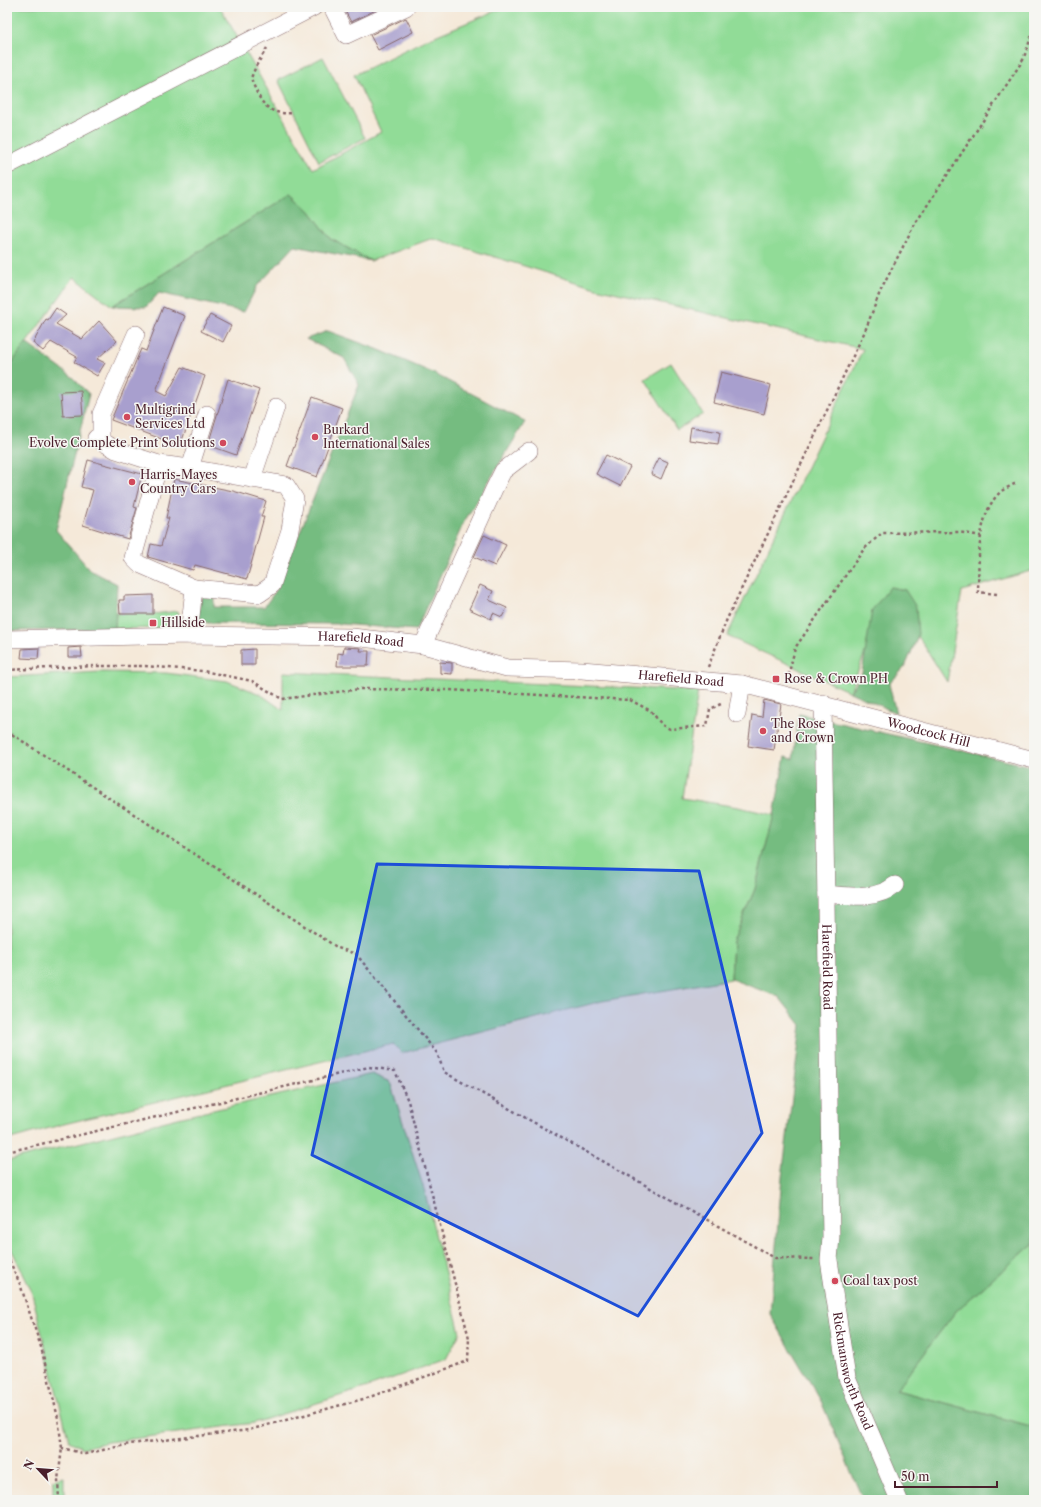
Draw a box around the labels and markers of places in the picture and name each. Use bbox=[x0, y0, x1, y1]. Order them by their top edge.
place label: Multigrind Services Ltd bbox=[135, 402, 206, 431]
marker: Multigrind Services Ltd bbox=[122, 412, 132, 422]
place label: Burkard International Sales bbox=[323, 422, 430, 451]
marker: Burkard International Sales bbox=[310, 432, 320, 442]
place label: Evolve Complete Print Solutions bbox=[29, 435, 215, 450]
marker: Evolve Complete Print Solutions bbox=[218, 438, 228, 448]
place label: Harris-Mayes Country Cars bbox=[140, 467, 217, 496]
marker: Harris-Mayes Country Cars bbox=[127, 477, 137, 487]
place label: Hillside bbox=[161, 615, 205, 630]
marker: Hillside bbox=[148, 618, 158, 628]
place label: Rose & Crown PH bbox=[784, 671, 888, 686]
marker: Rose & Crown PH bbox=[771, 674, 781, 684]
place label: The Rose and Crown bbox=[771, 716, 834, 745]
marker: The Rose and Crown bbox=[758, 726, 768, 736]
place label: Coal tax post bbox=[843, 1273, 918, 1288]
marker: Coal tax post bbox=[830, 1276, 840, 1286]

